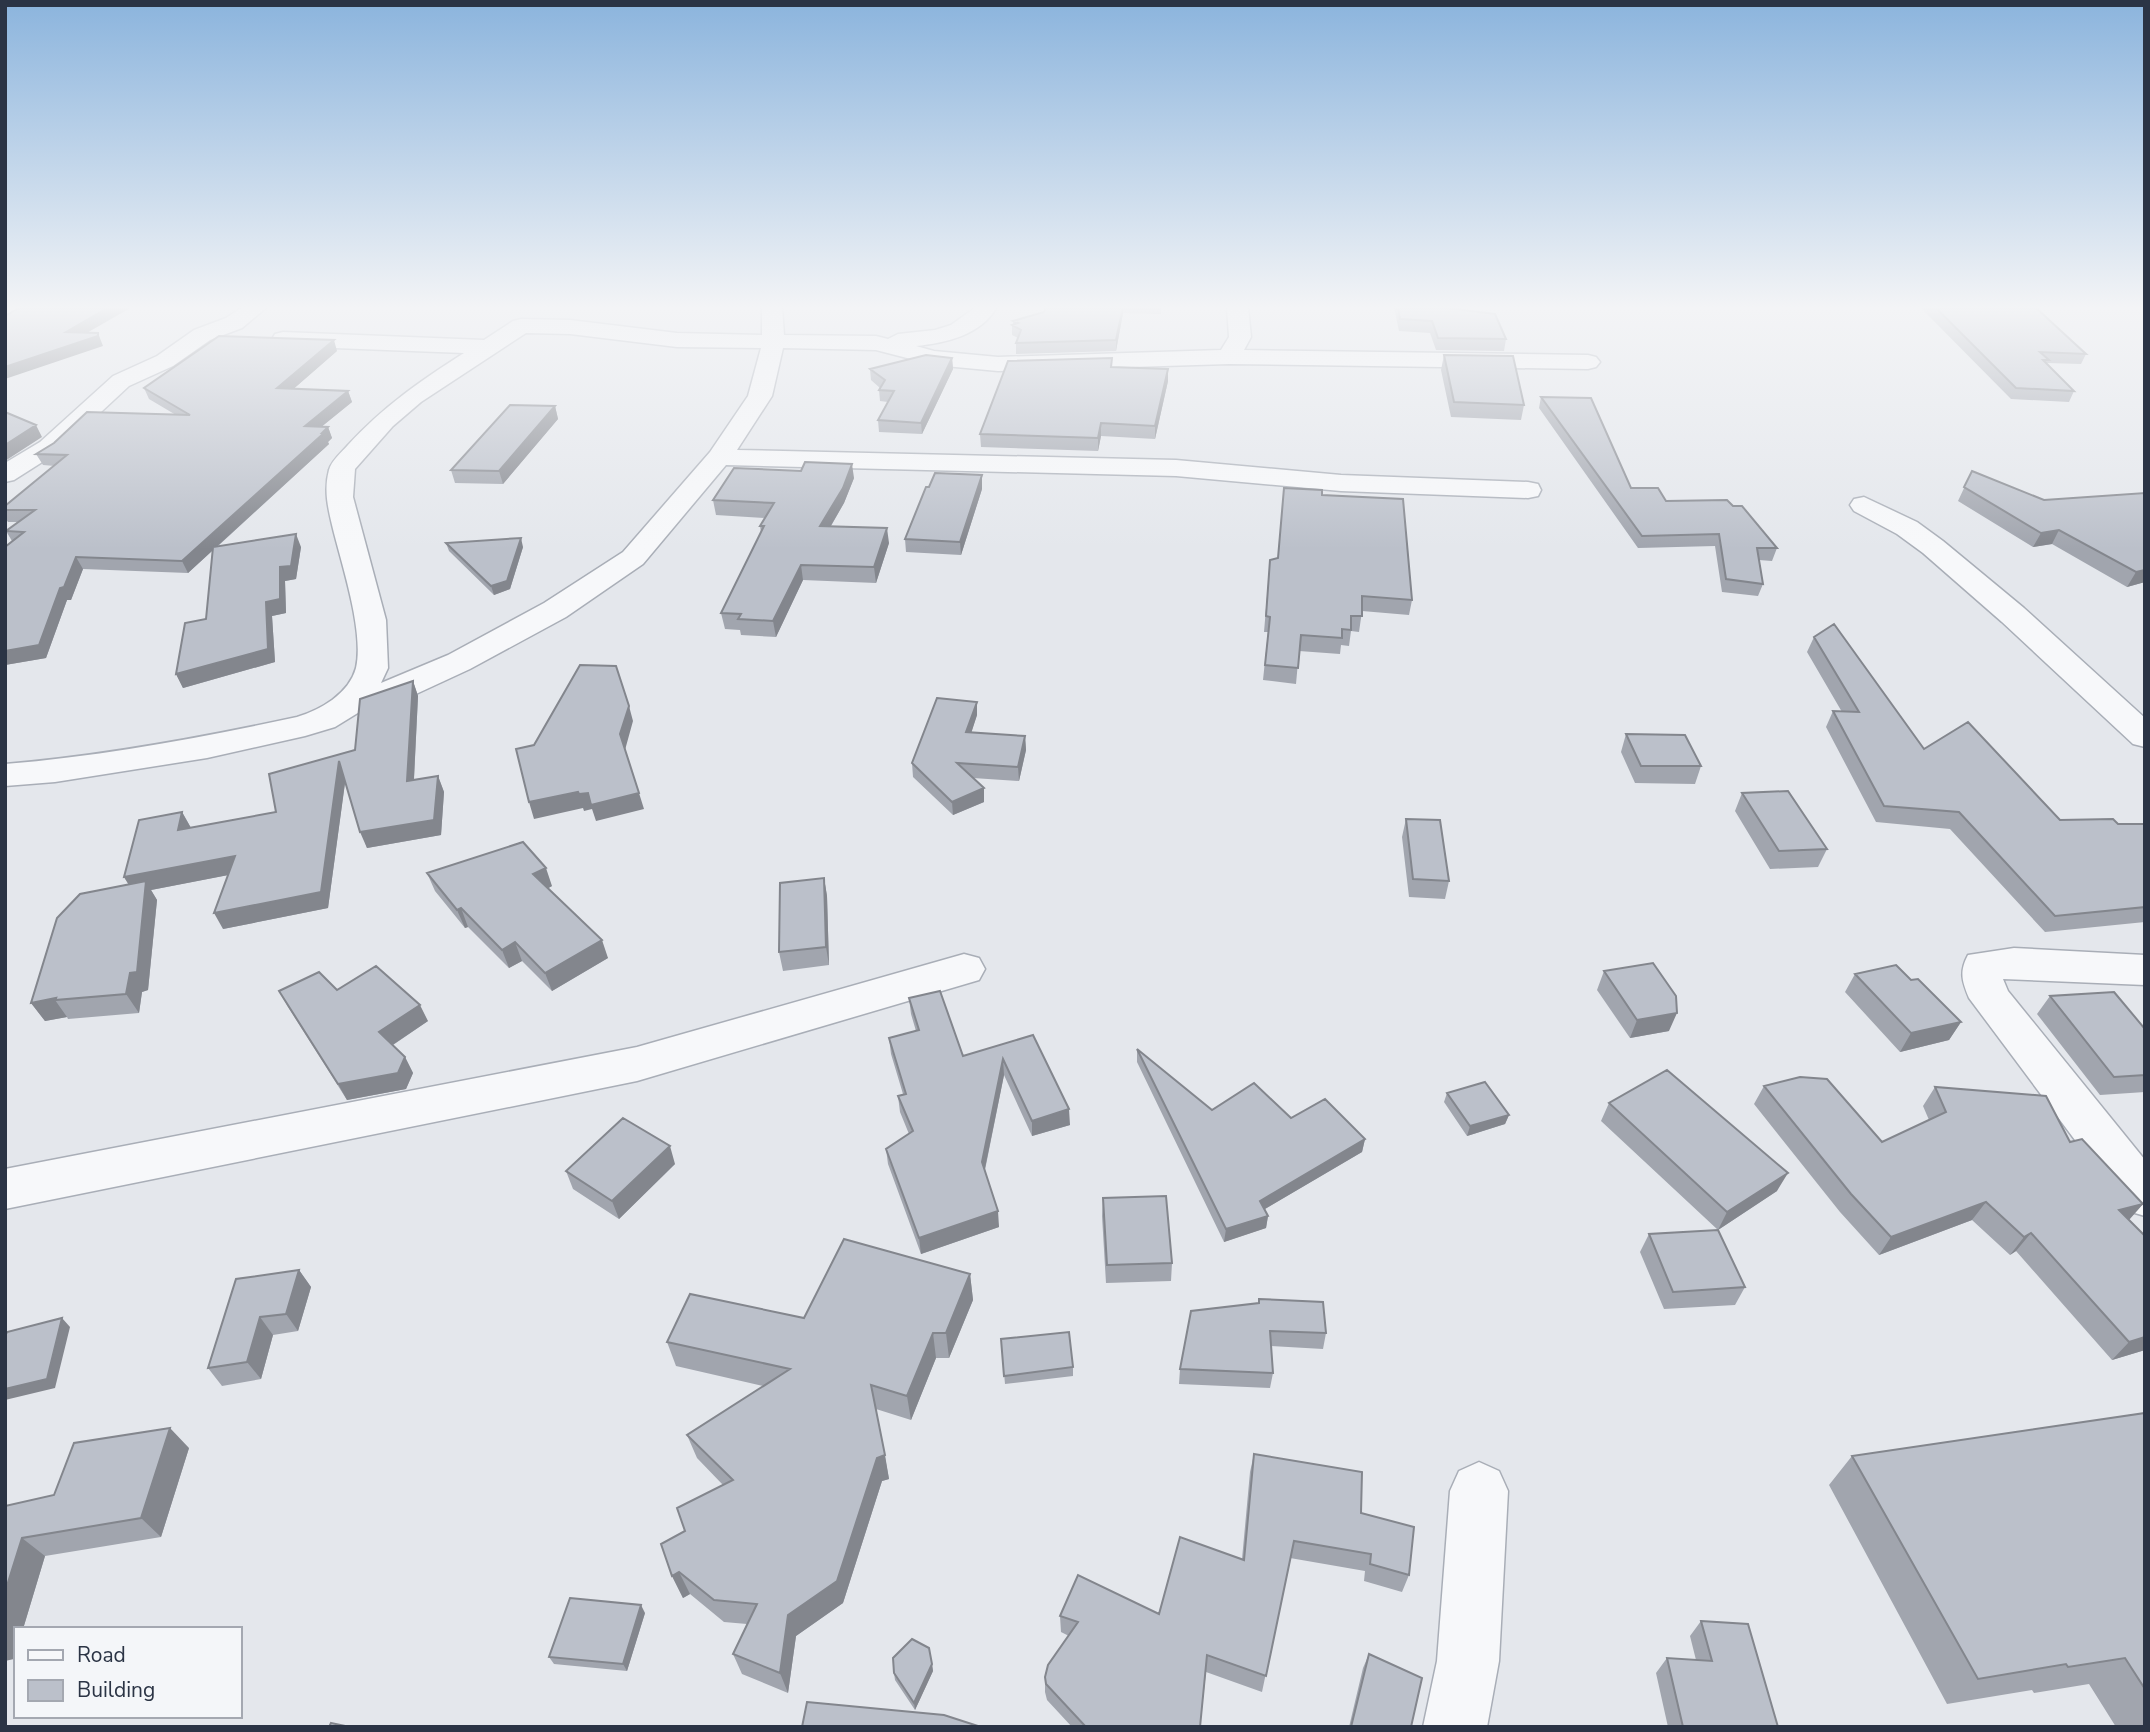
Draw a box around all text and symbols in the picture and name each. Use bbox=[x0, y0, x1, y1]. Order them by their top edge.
legend bbox=[14, 1627, 242, 1718]
text: Road bbox=[77, 1641, 126, 1669]
text: Building bbox=[77, 1676, 155, 1704]

